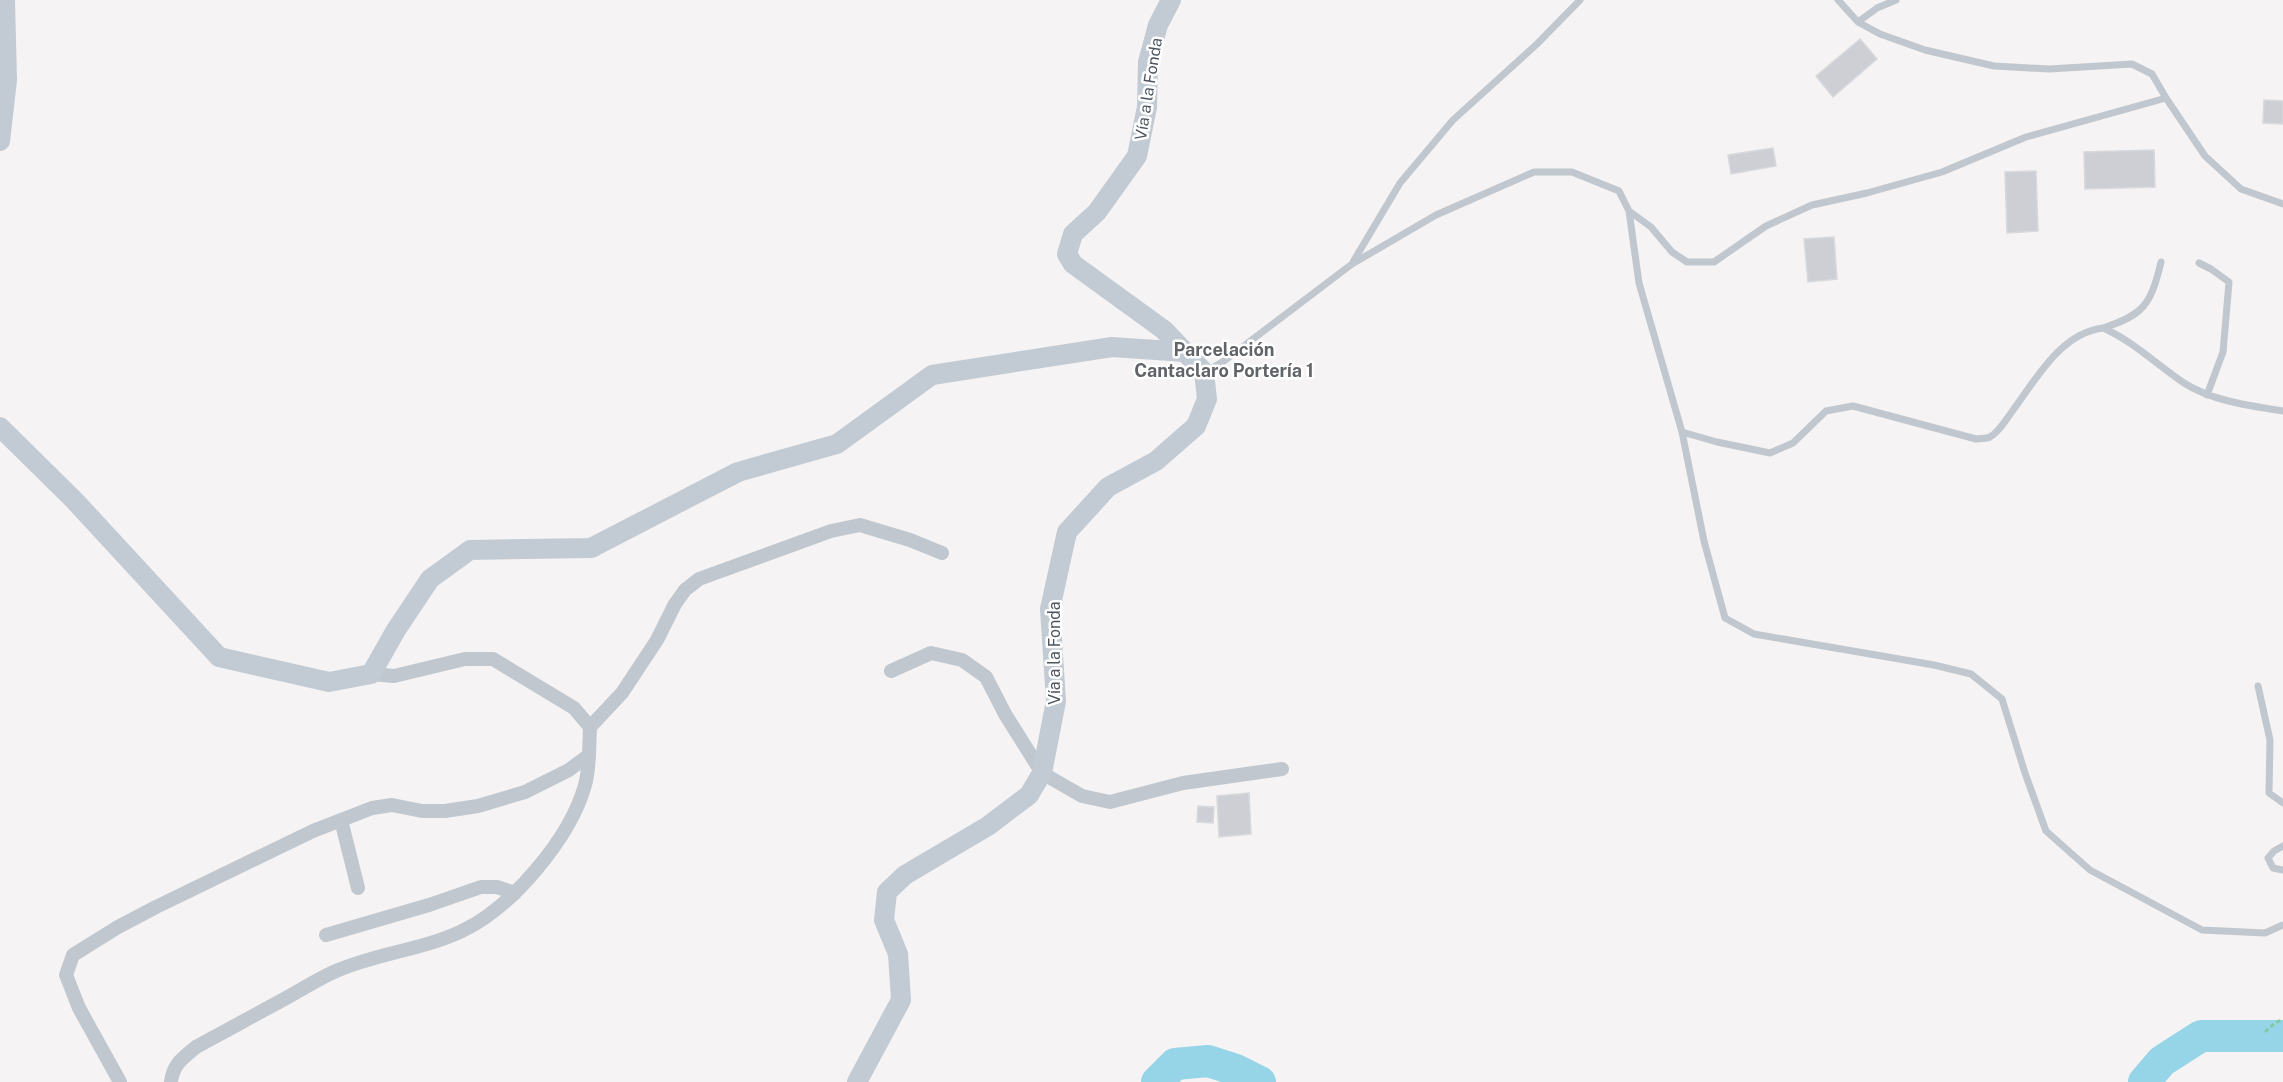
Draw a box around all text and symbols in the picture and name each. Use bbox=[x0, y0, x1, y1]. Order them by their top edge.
street label: Vía a la Fonda bbox=[1131, 37, 1166, 142]
district label: Parcelación Cantaclaro Portería 1 bbox=[1134, 339, 1314, 381]
street label: Vía a la Fonda bbox=[1045, 601, 1064, 705]

